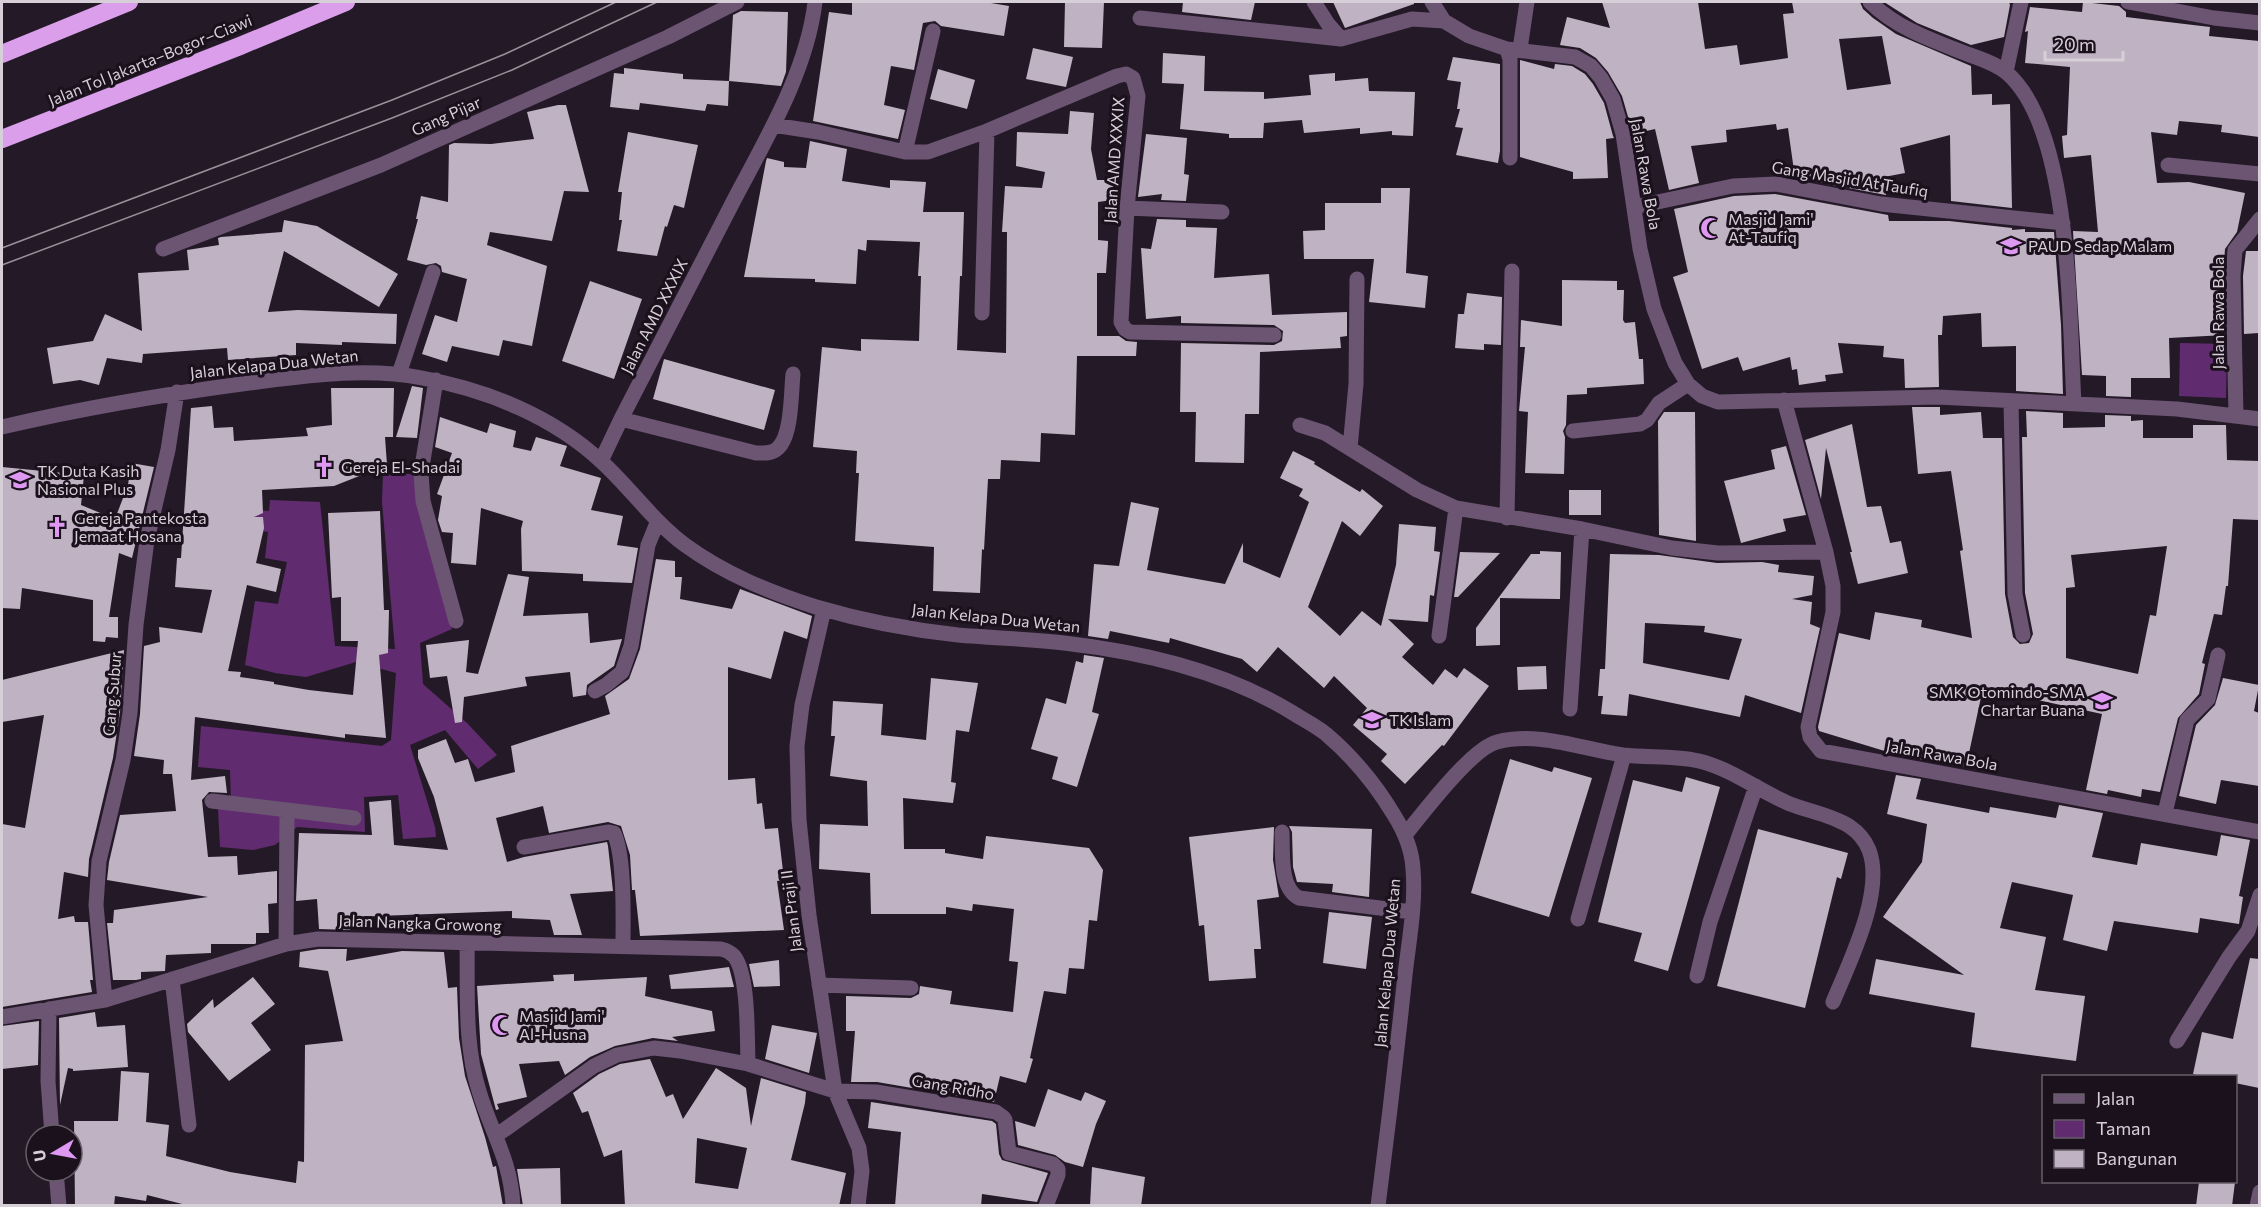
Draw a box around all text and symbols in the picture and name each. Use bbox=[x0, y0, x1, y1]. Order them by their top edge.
street label: Jalan Tol Jakarta–Bogor–Ciawi bbox=[45, 10, 255, 109]
scale bar bbox=[2045, 24, 2123, 62]
text: 20 m bbox=[2054, 33, 2095, 55]
street label: Gang Pijar bbox=[408, 92, 484, 139]
street label: Jalan AMD XXXIX bbox=[1100, 96, 1127, 224]
street label: Jalan Rawa Bola bbox=[1627, 117, 1666, 231]
street label: Gang Masjid At Taufiq bbox=[1770, 157, 1930, 200]
place label: Masjid Jami' At-Taufiq bbox=[1728, 209, 1814, 246]
mosque icon: Masjid Jami' At-Taufiq bbox=[1699, 216, 1723, 240]
school or university icon: PAUD Sedap Malam bbox=[1999, 234, 2023, 258]
place label: PAUD Sedap Malam bbox=[2028, 236, 2172, 255]
street label: Jalan AMD XXXIX bbox=[616, 255, 691, 377]
street label: Jalan Rawa Bola bbox=[2208, 257, 2227, 369]
street label: Jalan Kelapa Dua Wetan bbox=[189, 345, 359, 382]
church icon: Gereja El-Shadai bbox=[312, 455, 336, 479]
place label: Gereja El-Shadai bbox=[341, 457, 460, 476]
place label: TK Duta Kasih Nasional Plus bbox=[37, 461, 139, 498]
school or university icon: TK Duta Kasih Nasional Plus bbox=[8, 468, 32, 492]
place label: Gereja Pantekosta Jemaat Hosana bbox=[74, 508, 207, 545]
church icon: Gereja Pantekosta Jemaat Hosana bbox=[45, 515, 69, 539]
street label: Jalan Kelapa Dua Wetan bbox=[911, 599, 1081, 636]
street label: Gang Subur bbox=[98, 651, 125, 737]
place label: SMK Otomindo-SMA Chartar Buana bbox=[1929, 682, 2085, 719]
school or university icon: SMK Otomindo-SMA Chartar Buana bbox=[2090, 689, 2114, 713]
school or university icon: TK Islam bbox=[1360, 708, 1384, 732]
place label: TK Islam bbox=[1389, 710, 1451, 729]
street label: Jalan Rawa Bola bbox=[1885, 735, 1999, 774]
street label: Jalan Praji II bbox=[776, 869, 805, 953]
street label: Jalan Kelapa Dua Wetan bbox=[1370, 878, 1403, 1048]
street label: Jalan Nangka Growong bbox=[338, 910, 502, 935]
place label: Masjid Jami' Al-Husna bbox=[519, 1006, 605, 1043]
mosque icon: Masjid Jami' Al-Husna bbox=[490, 1013, 514, 1037]
street label: Gang Ridho bbox=[910, 1070, 996, 1103]
legend bbox=[2042, 1075, 2237, 1183]
text: Jalan bbox=[2096, 1087, 2135, 1109]
text: Taman bbox=[2096, 1117, 2151, 1139]
north arrow bbox=[24, 1123, 84, 1183]
text: Bangunan bbox=[2096, 1147, 2177, 1169]
text: U bbox=[28, 1148, 49, 1163]

